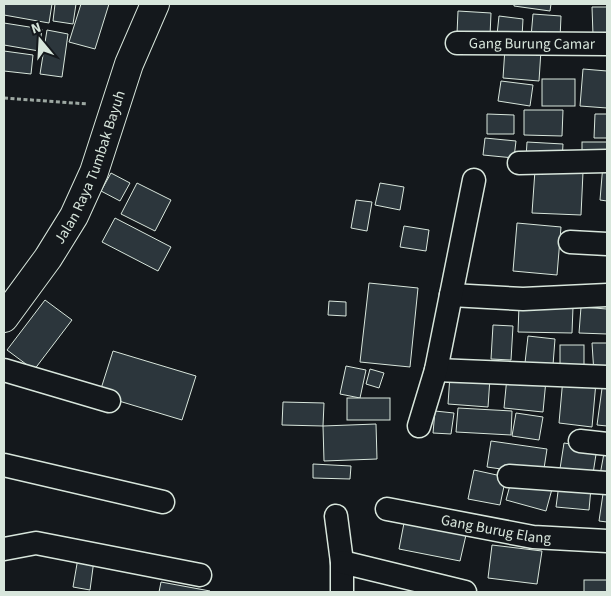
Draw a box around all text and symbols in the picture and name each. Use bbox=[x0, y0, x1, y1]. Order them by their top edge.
north arrow bbox=[15, 15, 65, 65]
text: N bbox=[29, 18, 44, 40]
street label: Gang Burung Camar bbox=[469, 33, 596, 55]
street label: Jalan Raya Tumbak Bayuh bbox=[49, 88, 131, 248]
street label: Gang Burug Elang bbox=[439, 510, 552, 549]

